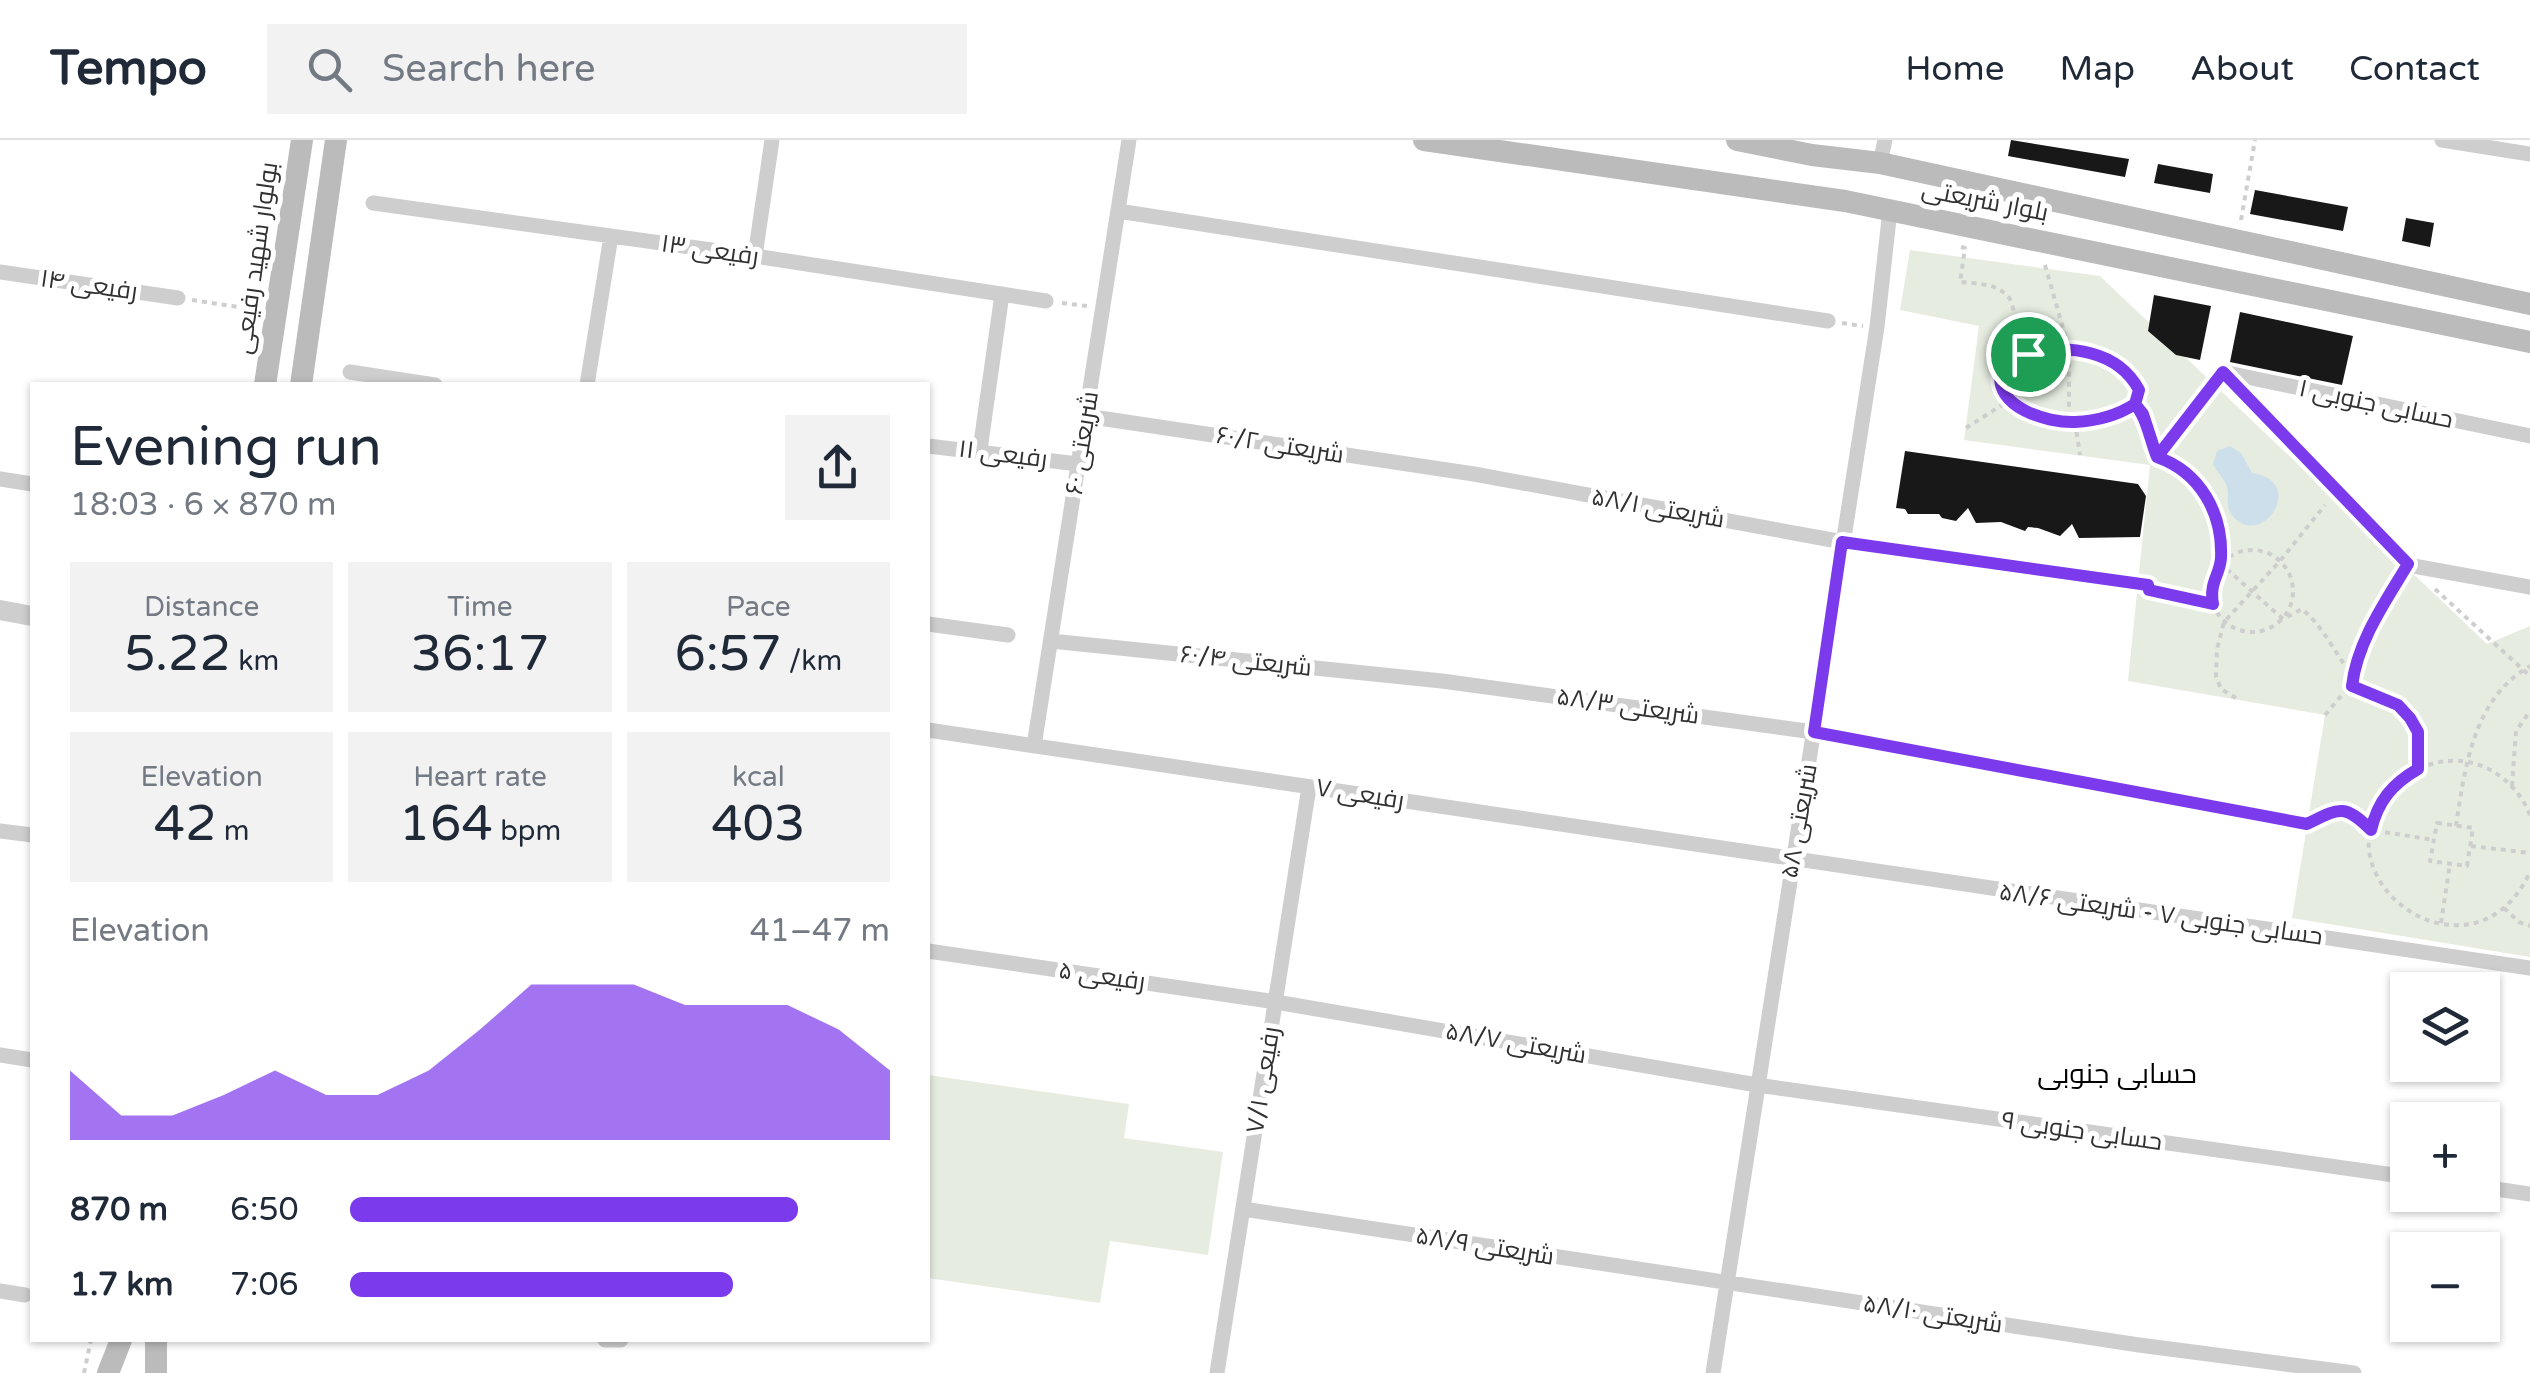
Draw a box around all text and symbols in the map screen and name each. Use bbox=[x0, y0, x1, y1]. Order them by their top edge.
search box bbox=[267, 24, 967, 114]
text: Tempo bbox=[50, 40, 207, 98]
icon: search bbox=[302, 42, 357, 97]
text: Search here bbox=[382, 46, 596, 92]
text: Home bbox=[1905, 48, 2004, 90]
text: Map bbox=[2059, 48, 2135, 90]
text: About bbox=[2190, 48, 2294, 90]
text: Contact bbox=[2349, 48, 2480, 90]
street label: بولوار شهید رفیعی bbox=[228, 160, 284, 356]
street label: بلوار شریعتی bbox=[1919, 174, 2051, 228]
street label: رفیعی ۱۳ bbox=[659, 228, 761, 272]
street label: رفیعی ۱۴ bbox=[38, 263, 140, 307]
pin bbox=[1986, 312, 2071, 397]
icon: arrive bbox=[2001, 327, 2056, 382]
street label: حسابی جنوبی ۱ bbox=[2296, 373, 2456, 435]
street label: شریعتی ۶۰ bbox=[1059, 389, 1105, 497]
text: Evening run bbox=[70, 415, 382, 481]
button: share bbox=[785, 415, 890, 520]
street label: شریعتی ۶۰/۲ bbox=[1214, 420, 1346, 470]
street label: رفیعی ۱۱ bbox=[957, 434, 1049, 474]
street label: شریعتی ۵۸/۱ bbox=[1589, 482, 1727, 534]
text: 18:03 · 6 × 870 m bbox=[70, 486, 336, 524]
text: Distance bbox=[144, 590, 259, 624]
text: Time bbox=[447, 590, 513, 624]
text: Pace bbox=[726, 590, 791, 624]
text: 5.22 bbox=[124, 624, 231, 684]
text: 36:17 bbox=[411, 624, 549, 684]
text: 6:57 bbox=[674, 624, 782, 684]
street label: شریعتی ۶۰/۴ bbox=[1179, 639, 1313, 683]
text: km bbox=[231, 644, 279, 678]
text: /km bbox=[782, 644, 842, 678]
street label: شریعتی ۵۸/۳ bbox=[1555, 681, 1701, 731]
text: Elevation bbox=[140, 760, 263, 794]
text: Heart rate bbox=[413, 760, 547, 794]
text: kcal bbox=[732, 760, 785, 794]
street label: شریعتی ۵۸ bbox=[1774, 761, 1824, 881]
street label: رفیعی ۷ bbox=[1314, 772, 1406, 816]
text: 42 bbox=[154, 794, 217, 854]
text: 164 bbox=[399, 794, 493, 854]
text: 403 bbox=[711, 794, 805, 854]
text: m bbox=[217, 814, 250, 848]
text: bpm bbox=[493, 814, 561, 848]
street label: حسابی جنوبی ۷ - شریعتی ۵۸/۶ bbox=[1997, 876, 2325, 952]
text: Elevation bbox=[70, 912, 210, 950]
text: 41–47 m bbox=[750, 912, 890, 950]
street label: رفیعی ۵ bbox=[1057, 955, 1147, 997]
map controls bbox=[2390, 972, 2500, 1342]
button: layers bbox=[2390, 972, 2500, 1082]
street label: شریعتی ۵۸/۷ bbox=[1443, 1016, 1589, 1070]
street label: رفیعی ۷/۱ bbox=[1240, 1024, 1286, 1136]
district label: حسابی جنوبی bbox=[2037, 1057, 2197, 1091]
button: + bbox=[2390, 1102, 2500, 1212]
street label: حسابی جنوبی ۹ bbox=[2000, 1105, 2164, 1157]
text: 870 m bbox=[70, 1191, 168, 1229]
text: 6:50 bbox=[230, 1191, 299, 1229]
street label: شریعتی ۵۸/۹ bbox=[1414, 1220, 1556, 1272]
button: − bbox=[2390, 1232, 2500, 1342]
text: 1.7 km bbox=[70, 1266, 173, 1304]
text: 7:06 bbox=[230, 1266, 299, 1304]
street label: شریعتی ۵۸/۱۰ bbox=[1861, 1288, 2005, 1340]

